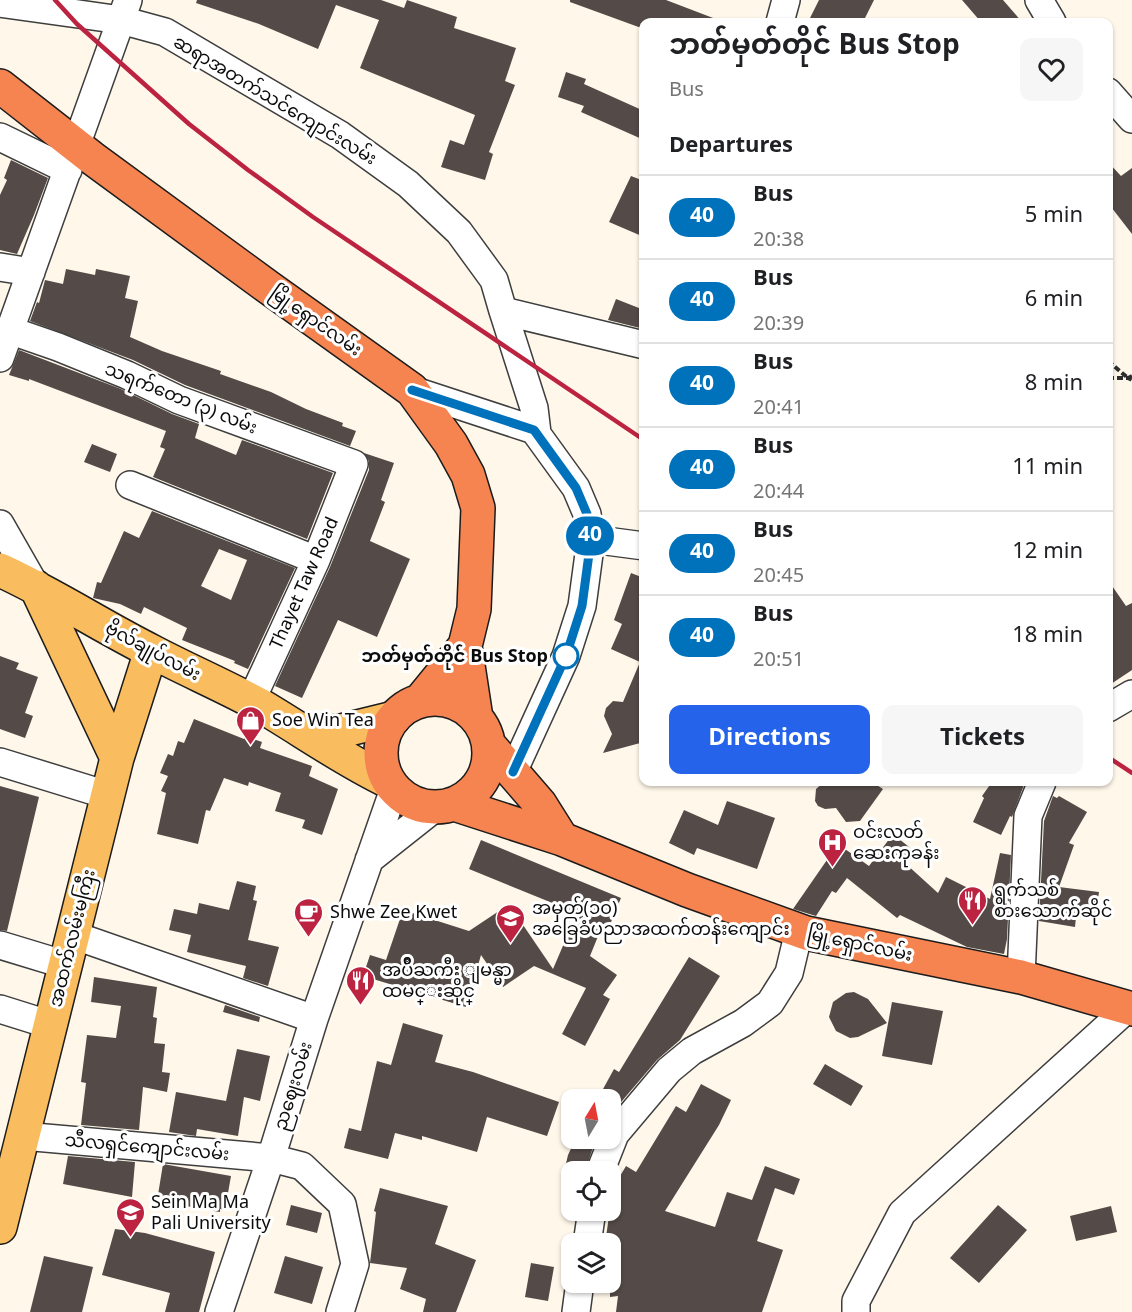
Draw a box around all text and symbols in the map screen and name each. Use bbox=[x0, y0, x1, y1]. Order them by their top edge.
text: ဘတ်မှတ်တိုင် Bus Stop bbox=[669, 17, 960, 78]
street label: ဆရာအတက်သင်ကျောင်းလမ်း bbox=[164, 24, 384, 178]
button: heart bbox=[1020, 38, 1083, 101]
text: Bus bbox=[669, 70, 704, 113]
text: Departures bbox=[669, 123, 793, 171]
text: Bus bbox=[753, 172, 793, 220]
text: 5 min bbox=[1025, 193, 1083, 241]
text: 40 bbox=[690, 194, 714, 240]
text: 20:38 bbox=[753, 220, 804, 263]
text: Bus bbox=[753, 256, 793, 304]
street label: မြို့ရှောင်လမ်း bbox=[260, 276, 370, 369]
text: 6 min bbox=[1025, 277, 1083, 325]
text: 40 bbox=[690, 278, 714, 324]
text: 20:39 bbox=[753, 304, 804, 347]
text: Bus bbox=[753, 340, 793, 388]
street label: သရက်တော (၃) လမ်း bbox=[98, 351, 263, 448]
text: 8 min bbox=[1025, 361, 1083, 409]
text: 40 bbox=[690, 362, 714, 408]
text: 20:41 bbox=[753, 388, 804, 431]
text: Bus bbox=[753, 424, 793, 472]
text: 11 min bbox=[1012, 445, 1083, 493]
text: 40 bbox=[690, 446, 714, 492]
text: 20:44 bbox=[753, 472, 804, 515]
text: Bus bbox=[753, 508, 793, 556]
street label: Thayet Taw Road bbox=[259, 511, 352, 657]
text: 40 bbox=[578, 513, 602, 559]
line badge: 40 bbox=[563, 516, 617, 556]
text: 12 min bbox=[1012, 529, 1083, 577]
text: 40 bbox=[690, 530, 714, 576]
text: 20:45 bbox=[753, 556, 804, 599]
text: Bus bbox=[753, 592, 793, 640]
street label: ဗိုလ်ချုပ်လမ်း bbox=[97, 611, 208, 694]
text: 18 min bbox=[1012, 613, 1083, 661]
text: 40 bbox=[690, 614, 714, 660]
place label: ဘတ်မှတ်တိုင် Bus Stop bbox=[361, 638, 548, 677]
text: 20:51 bbox=[753, 640, 804, 683]
marker: ဘတ်မှတ်တိုင် Bus Stop bbox=[553, 643, 579, 669]
place label: Soe Win Tea bbox=[272, 702, 374, 741]
shop icon: Soe Win Tea bbox=[235, 704, 267, 746]
button: Directions bbox=[669, 705, 870, 774]
button: Tickets bbox=[882, 705, 1083, 774]
place label: ဝင်းလတ် ဆေးကုခန်း bbox=[853, 814, 940, 874]
hospital icon: ဝင်းလတ် ဆေးကုခန်း bbox=[816, 826, 848, 868]
street label: အထက်လမ်းမကြီး bbox=[37, 865, 109, 1012]
place label: ရွက်သစ် စားသောက်ဆိုင် bbox=[994, 872, 1112, 932]
restaurant icon: ရွက်သစ် စားသောက်ဆိုင် bbox=[957, 884, 989, 926]
place label: အမှတ်(၁၀) အခြေခံပညာအထက်တန်းကျောင်း bbox=[532, 890, 790, 950]
place label: Shwe Zee Kwet bbox=[330, 894, 458, 933]
cafe icon: Shwe Zee Kwet bbox=[293, 896, 325, 938]
school or university icon: အမှတ်(၁၀) အခြေခံပညာအထက်တန်းကျောင်း bbox=[495, 902, 527, 944]
street label: မြို့ရှောင်လမ်း bbox=[803, 915, 916, 976]
place label: အပ်ိဳႀကီး ျမန္မာ ထမင္းဆိုင္ bbox=[382, 952, 512, 1012]
restaurant icon: အပ်ိဳႀကီး ျမန္မာ ထမင္းဆိုင္ bbox=[345, 964, 377, 1006]
street label: ညဈေးလမ်း bbox=[262, 1037, 326, 1136]
north arrow bbox=[561, 1089, 621, 1149]
map controls bbox=[561, 1089, 621, 1293]
street label: သီလရှင်ကျောင်းလမ်း bbox=[63, 1122, 231, 1175]
button: locate bbox=[561, 1161, 621, 1221]
place label: Sein Ma Ma Pali University bbox=[151, 1184, 271, 1244]
school or university icon: Sein Ma Ma Pali University bbox=[114, 1196, 146, 1238]
button: layers bbox=[561, 1233, 621, 1293]

